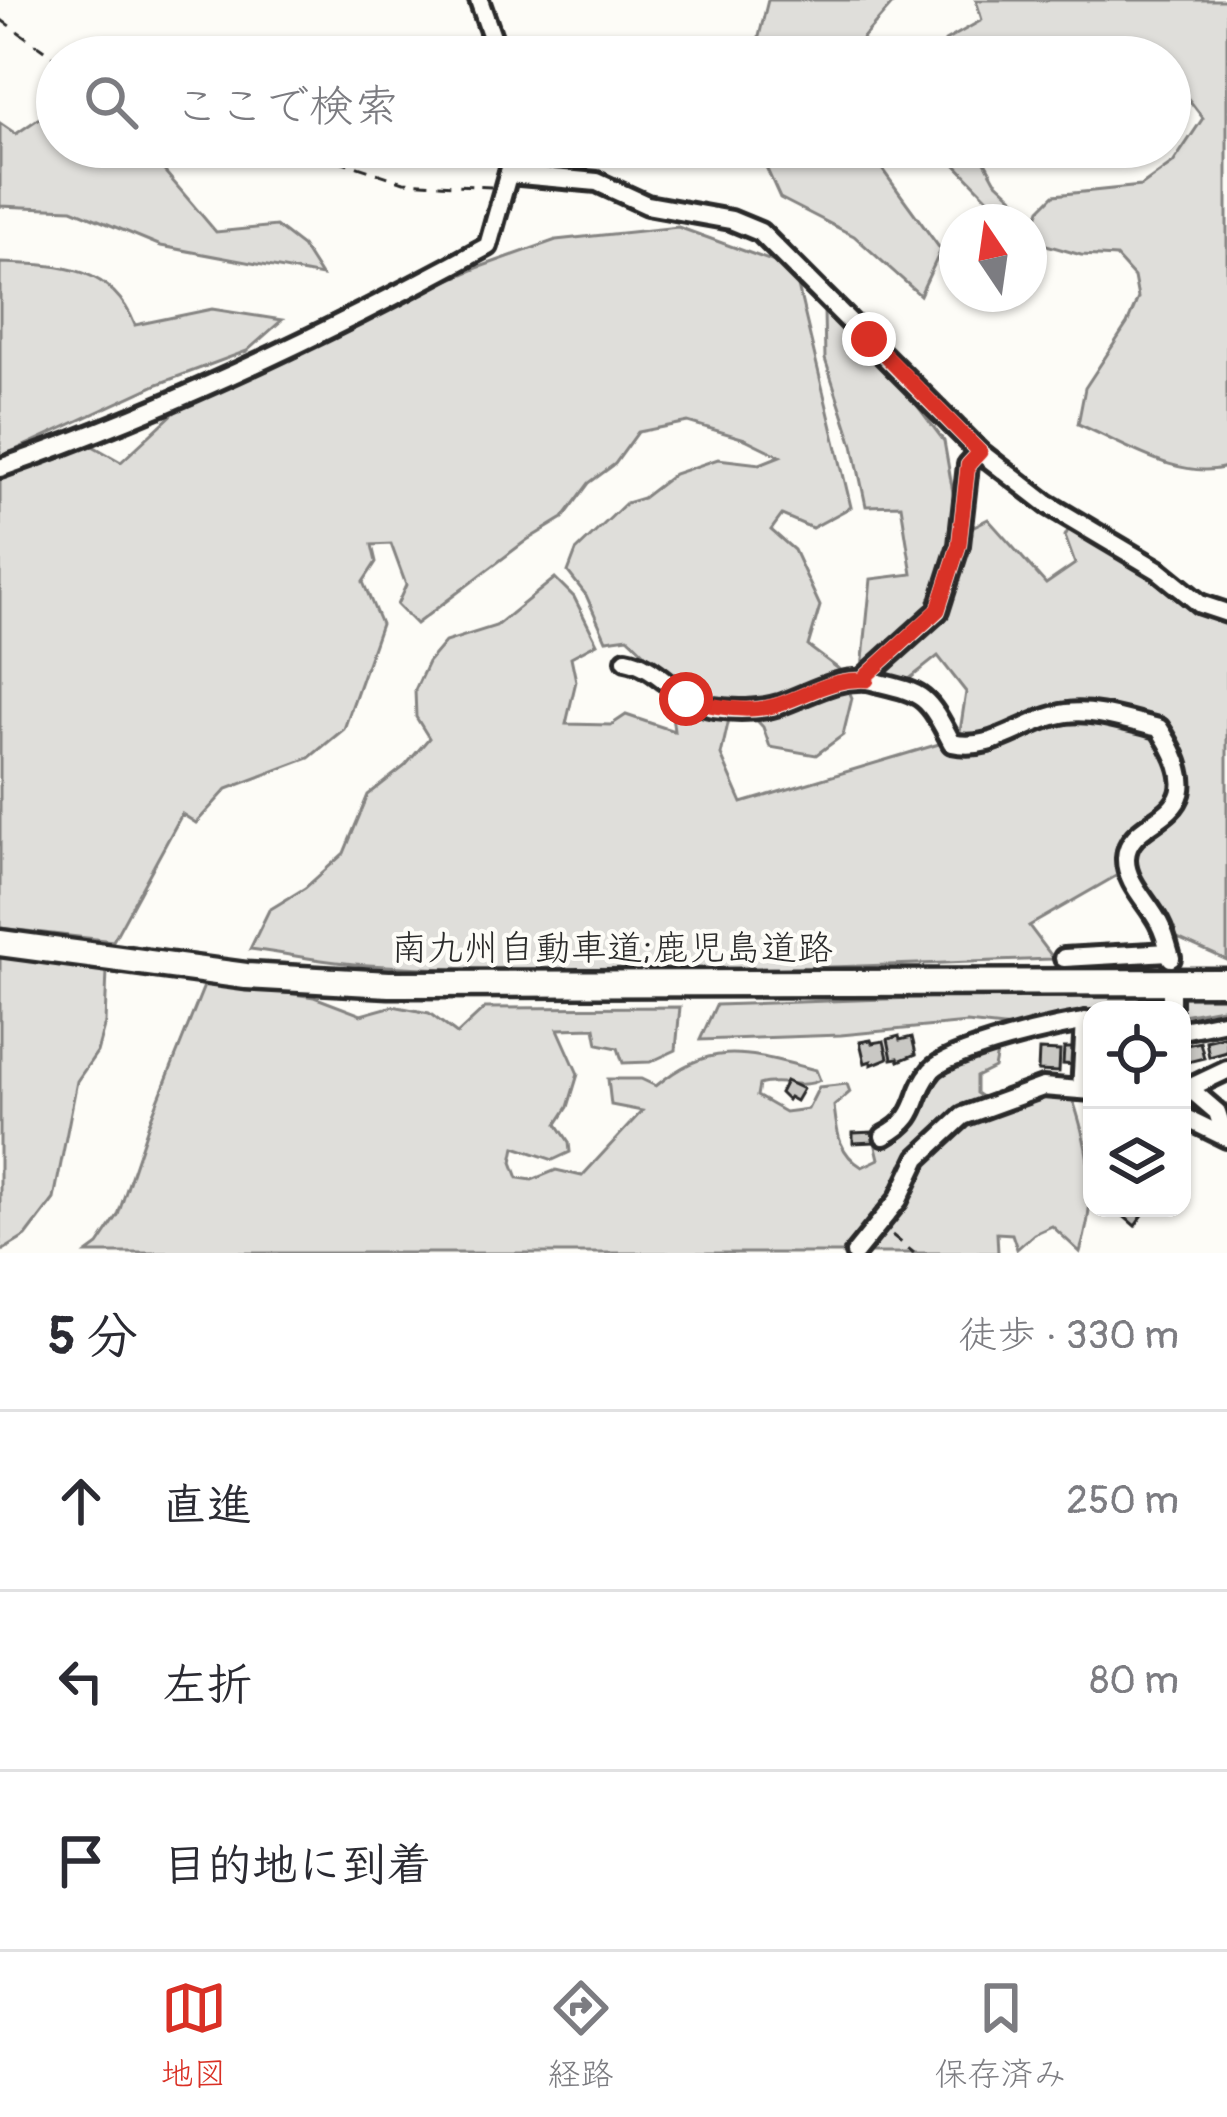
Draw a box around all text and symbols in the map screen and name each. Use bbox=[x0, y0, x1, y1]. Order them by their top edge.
search box bbox=[36, 36, 1191, 168]
icon: search bbox=[78, 69, 144, 135]
text: ここで検索 bbox=[174, 79, 399, 135]
north arrow bbox=[939, 204, 1047, 312]
route end bbox=[842, 312, 896, 366]
route start bbox=[659, 672, 713, 726]
street label: 南九州自動車道;鹿児島道路 bbox=[391, 926, 833, 971]
map controls bbox=[1083, 1001, 1191, 1217]
button: locate bbox=[1083, 1001, 1191, 1109]
button: layers bbox=[1083, 1109, 1191, 1217]
text: 5 分 bbox=[48, 1305, 138, 1369]
text: 徒歩 · 330 m bbox=[958, 1311, 1179, 1360]
icon: ahead bbox=[48, 1468, 114, 1534]
text: 250 m bbox=[1066, 1476, 1179, 1525]
text: 直進 bbox=[162, 1478, 252, 1534]
icon: left bbox=[48, 1648, 114, 1714]
text: 80 m bbox=[1090, 1656, 1179, 1705]
text: 左折 bbox=[162, 1658, 252, 1714]
icon: arrive bbox=[48, 1828, 114, 1894]
text: 目的地に到着 bbox=[162, 1838, 432, 1894]
tab: 地図 bbox=[161, 1975, 227, 2095]
tab: 経路 bbox=[548, 1975, 614, 2095]
tab: 保存済み bbox=[935, 1975, 1067, 2095]

